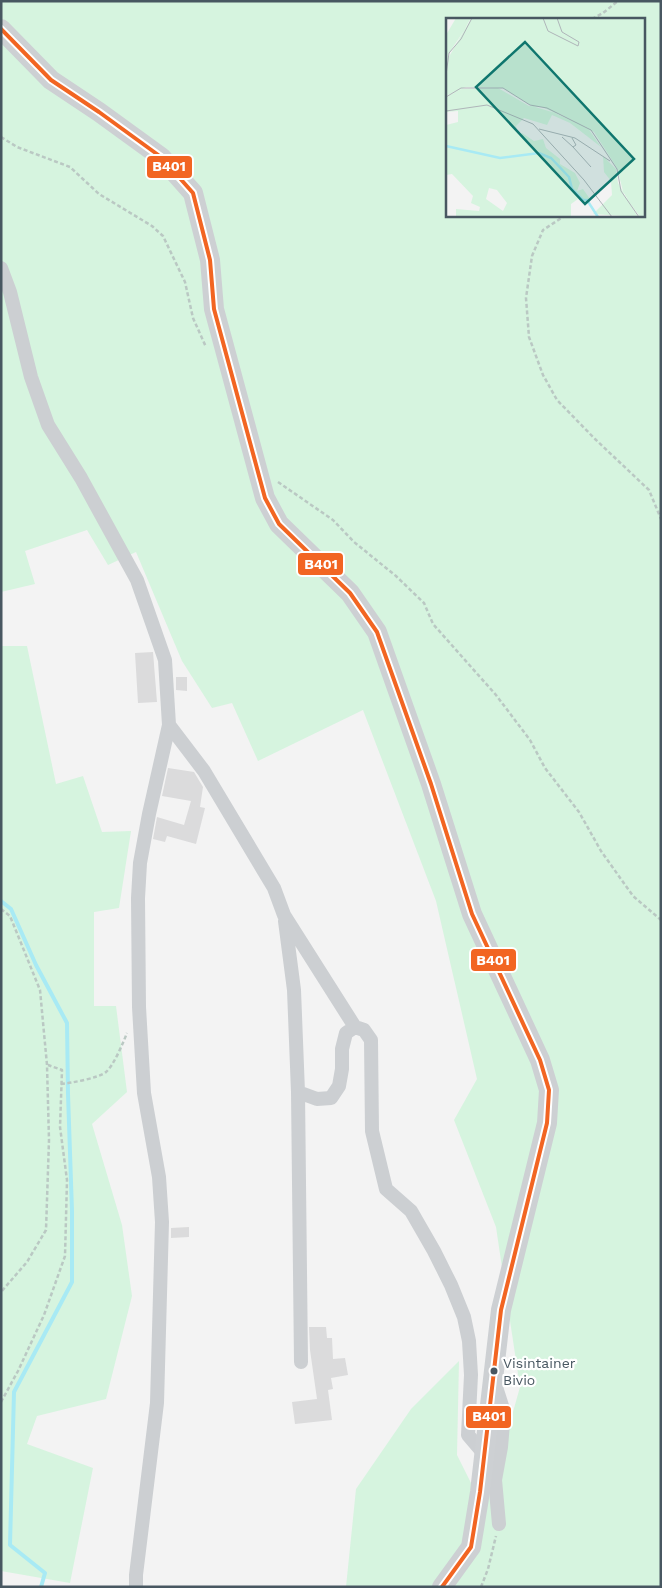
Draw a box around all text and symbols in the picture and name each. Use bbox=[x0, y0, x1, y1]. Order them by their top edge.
inset map bbox=[446, 18, 644, 216]
line badge: B401 bbox=[146, 155, 193, 179]
text: B401 bbox=[152, 158, 186, 174]
line badge: B401 bbox=[297, 552, 344, 576]
text: B401 bbox=[304, 556, 338, 572]
line badge: B401 bbox=[470, 948, 517, 972]
text: B401 bbox=[476, 952, 510, 968]
place label: Visintainer Bivio bbox=[503, 1355, 576, 1388]
marker: Visintainer Bivio bbox=[489, 1366, 499, 1376]
line badge: B401 bbox=[465, 1405, 512, 1429]
text: B401 bbox=[472, 1408, 506, 1424]

